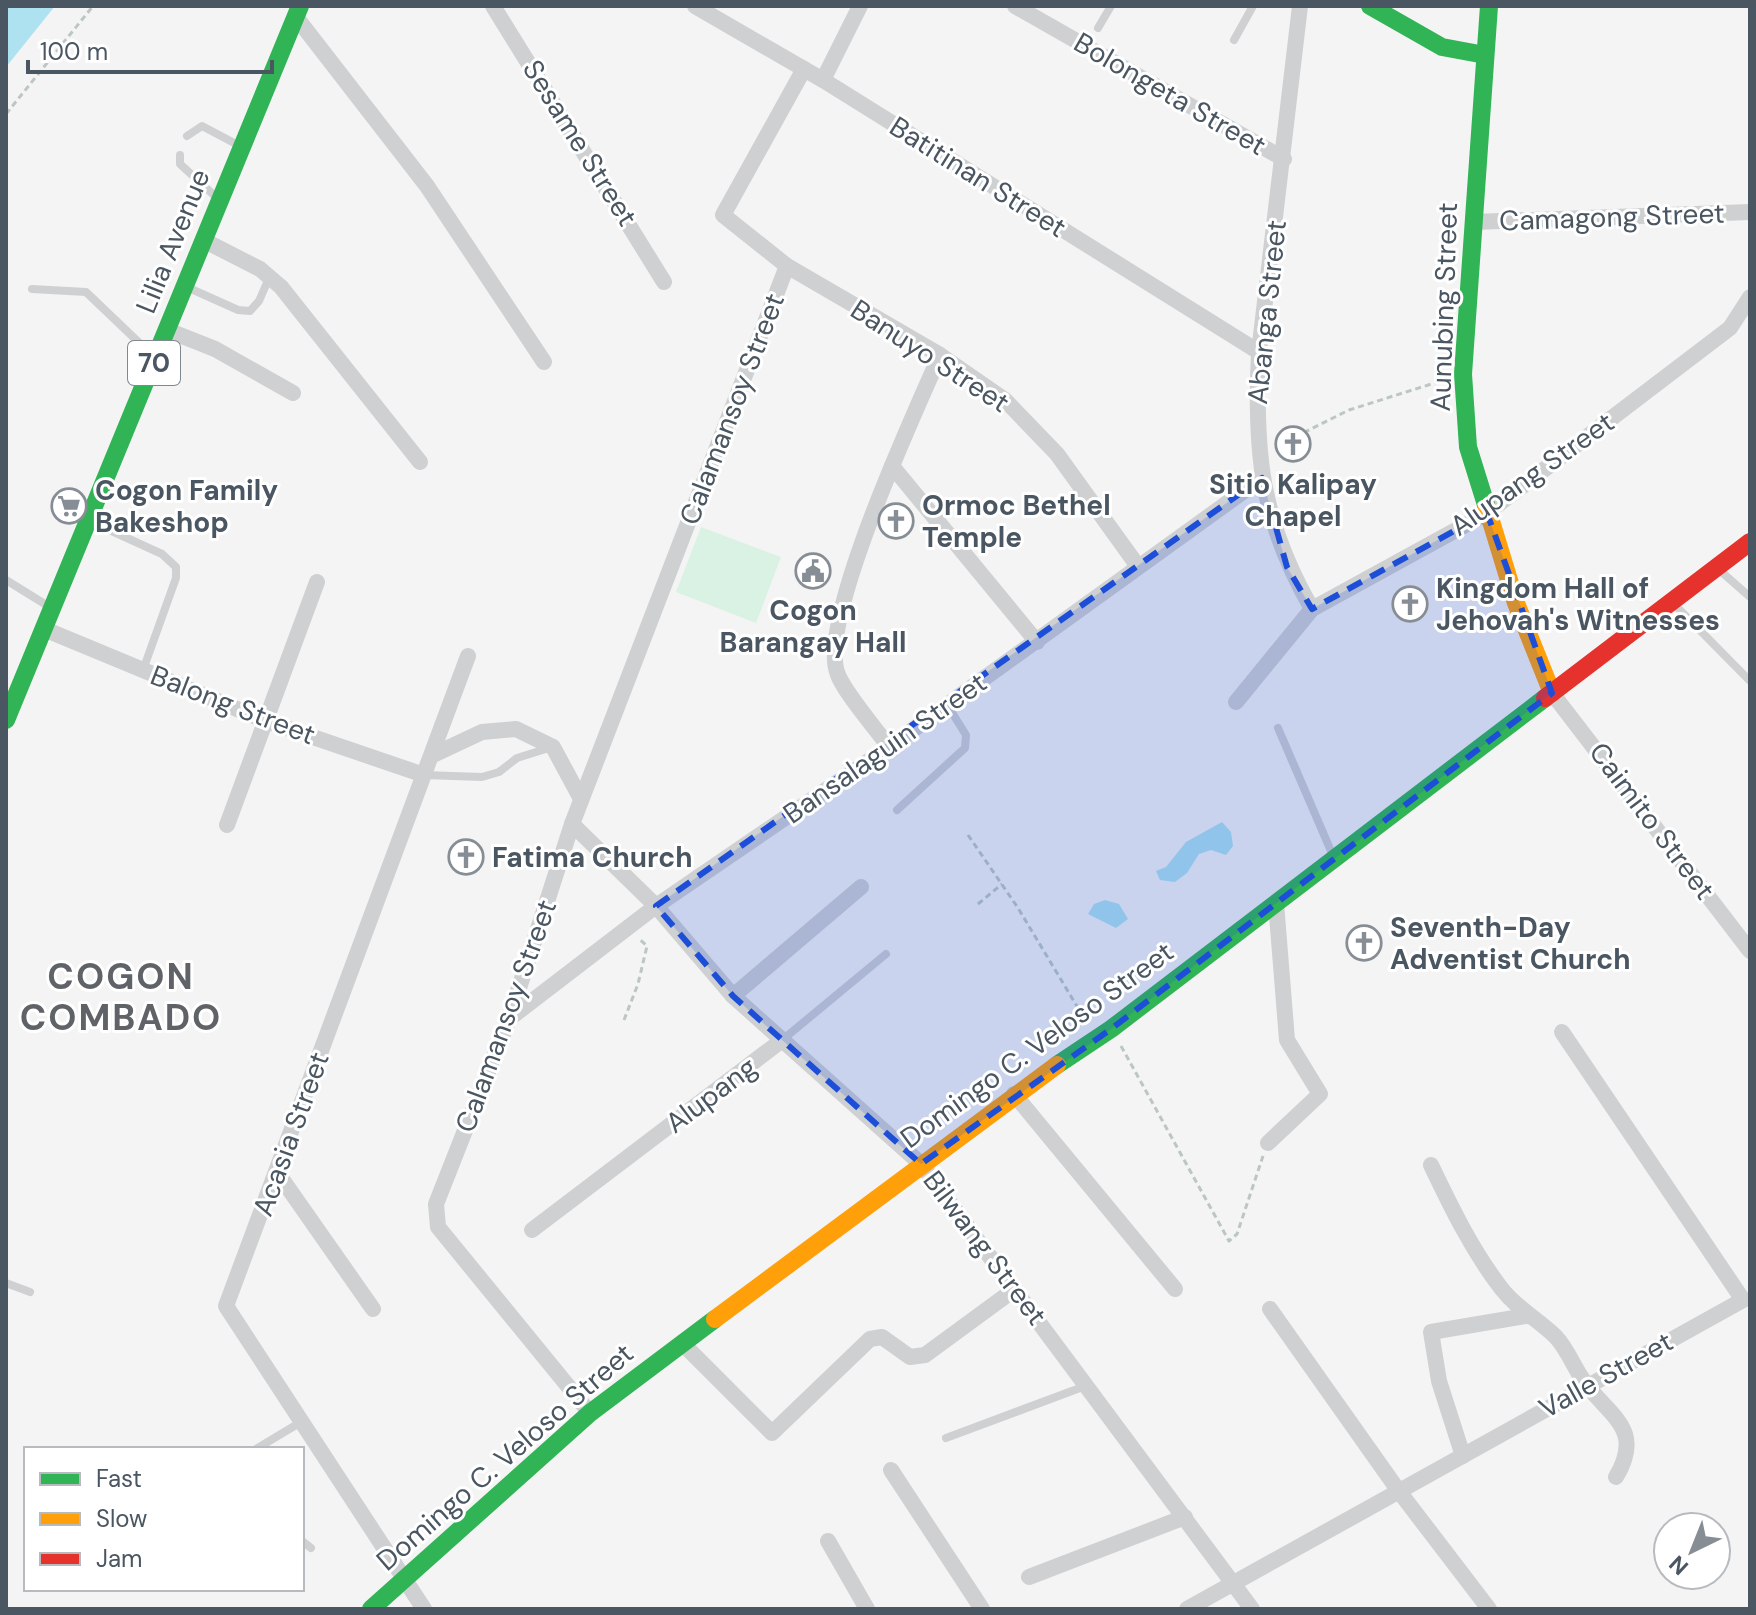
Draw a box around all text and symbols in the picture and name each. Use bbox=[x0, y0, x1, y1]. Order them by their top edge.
scale bar bbox=[28, 24, 272, 74]
street label: Bolongeta Street bbox=[1067, 24, 1273, 164]
text: 100 m bbox=[40, 36, 108, 67]
street label: Sesame Street bbox=[514, 53, 646, 233]
street label: Batitinan Street bbox=[883, 108, 1073, 246]
street label: Lilia Avenue bbox=[127, 163, 219, 319]
street label: Camagong Street bbox=[1499, 195, 1725, 239]
street label: Aunubing Street bbox=[1422, 202, 1466, 412]
street label: Abanga Street bbox=[1239, 218, 1295, 406]
street label: Calamansoy Street bbox=[671, 288, 793, 530]
street label: Banuyo Street bbox=[844, 291, 1016, 421]
road number: 70 bbox=[128, 341, 180, 385]
street label: Alupang Street bbox=[1443, 404, 1621, 544]
church icon: Sitio Kalipay Chapel bbox=[1274, 425, 1312, 463]
place label: Sitio Kalipay Chapel bbox=[1209, 466, 1377, 535]
place label: Cogon Family Bakeshop bbox=[95, 472, 278, 541]
supermarket icon: Cogon Family Bakeshop bbox=[50, 487, 88, 525]
place label: Ormoc Bethel Temple bbox=[922, 487, 1111, 556]
church icon: Ormoc Bethel Temple bbox=[877, 502, 915, 540]
public building icon: Cogon Barangay Hall bbox=[794, 552, 832, 590]
place label: Kingdom Hall of Jehovah's Witnesses bbox=[1436, 570, 1720, 639]
church icon: Kingdom Hall of Jehovah's Witnesses bbox=[1391, 585, 1429, 623]
place label: Cogon Barangay Hall bbox=[720, 592, 906, 661]
street label: Balong Street bbox=[145, 657, 321, 753]
street label: Bansalaguin Street bbox=[776, 664, 994, 832]
street label: Caimito Street bbox=[1581, 735, 1723, 907]
church icon: Fatima Church bbox=[447, 838, 485, 876]
place label: Fatima Church bbox=[492, 839, 692, 876]
street label: Calamansoy Street bbox=[447, 895, 565, 1137]
place label: Seventh-Day Adventist Church bbox=[1390, 909, 1631, 978]
church icon: Seventh-Day Adventist Church bbox=[1345, 924, 1383, 962]
street label: Domingo C. Veloso Street bbox=[893, 933, 1181, 1157]
district label: COGON COMBADO bbox=[20, 953, 222, 1041]
street label: Acasia Street bbox=[244, 1047, 338, 1221]
street label: Alupang bbox=[658, 1049, 764, 1141]
street label: Bilwang Street bbox=[915, 1163, 1055, 1333]
street label: Valle Street bbox=[1532, 1323, 1680, 1427]
street label: Domingo C. Veloso Street bbox=[369, 1335, 641, 1579]
legend bbox=[24, 1447, 304, 1591]
text: Fast bbox=[96, 1463, 142, 1494]
text: Slow bbox=[96, 1503, 147, 1534]
north arrow bbox=[1652, 1511, 1732, 1591]
text: Jam bbox=[96, 1543, 142, 1574]
text: N bbox=[1663, 1549, 1694, 1581]

